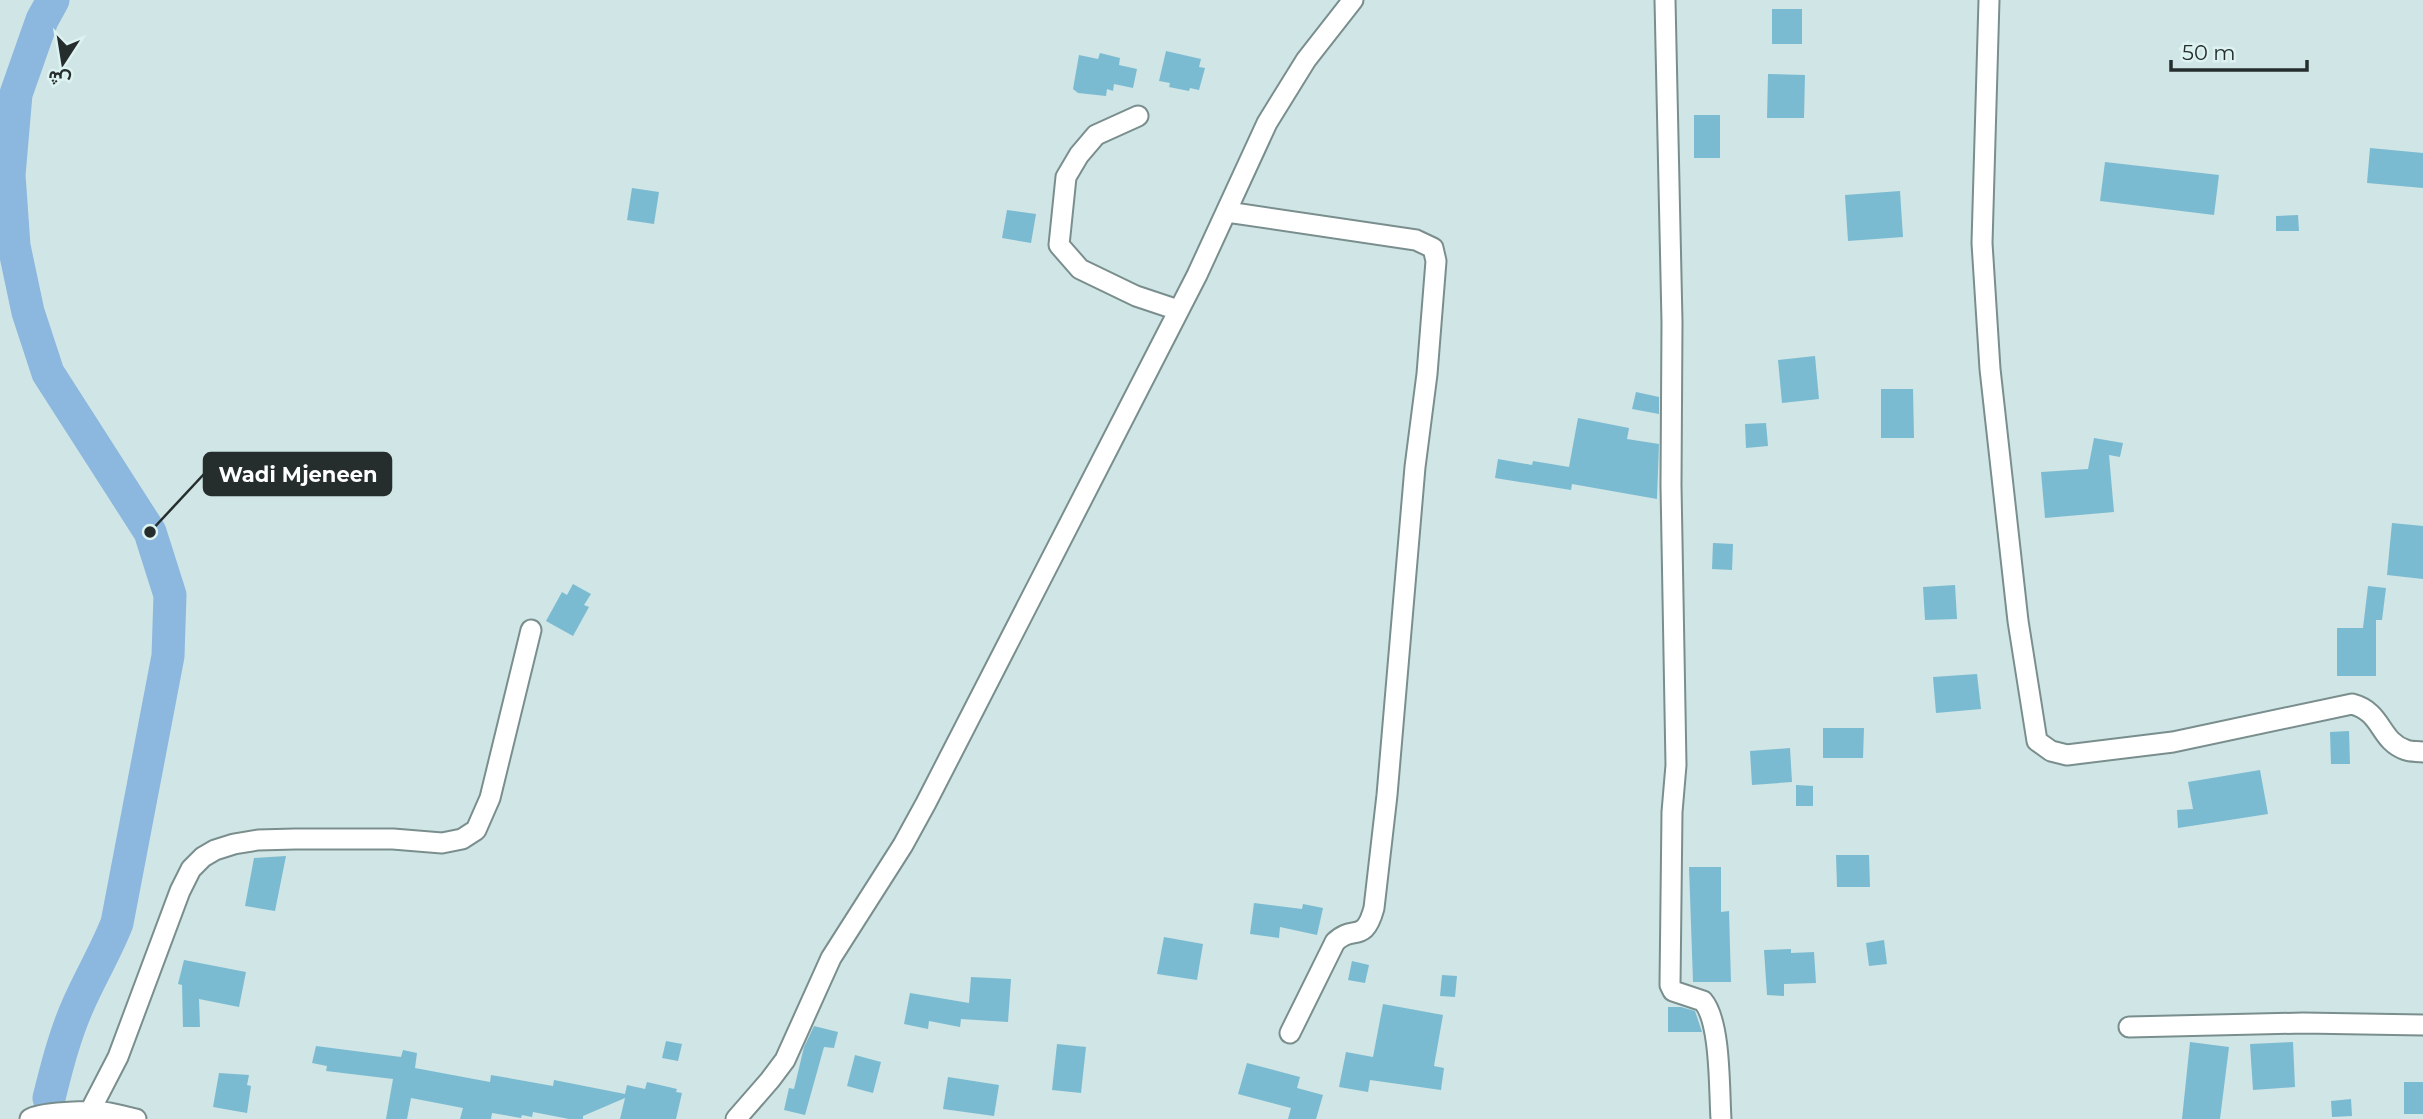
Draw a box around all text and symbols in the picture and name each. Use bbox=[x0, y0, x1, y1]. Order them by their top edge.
north arrow bbox=[28, 28, 98, 98]
scale bar bbox=[2171, 28, 2308, 72]
text: 50 m bbox=[2182, 40, 2236, 65]
text: ش bbox=[46, 65, 73, 93]
callout: Wadi Mjeneen bbox=[204, 453, 391, 495]
text: Wadi Mjeneen bbox=[219, 462, 377, 487]

